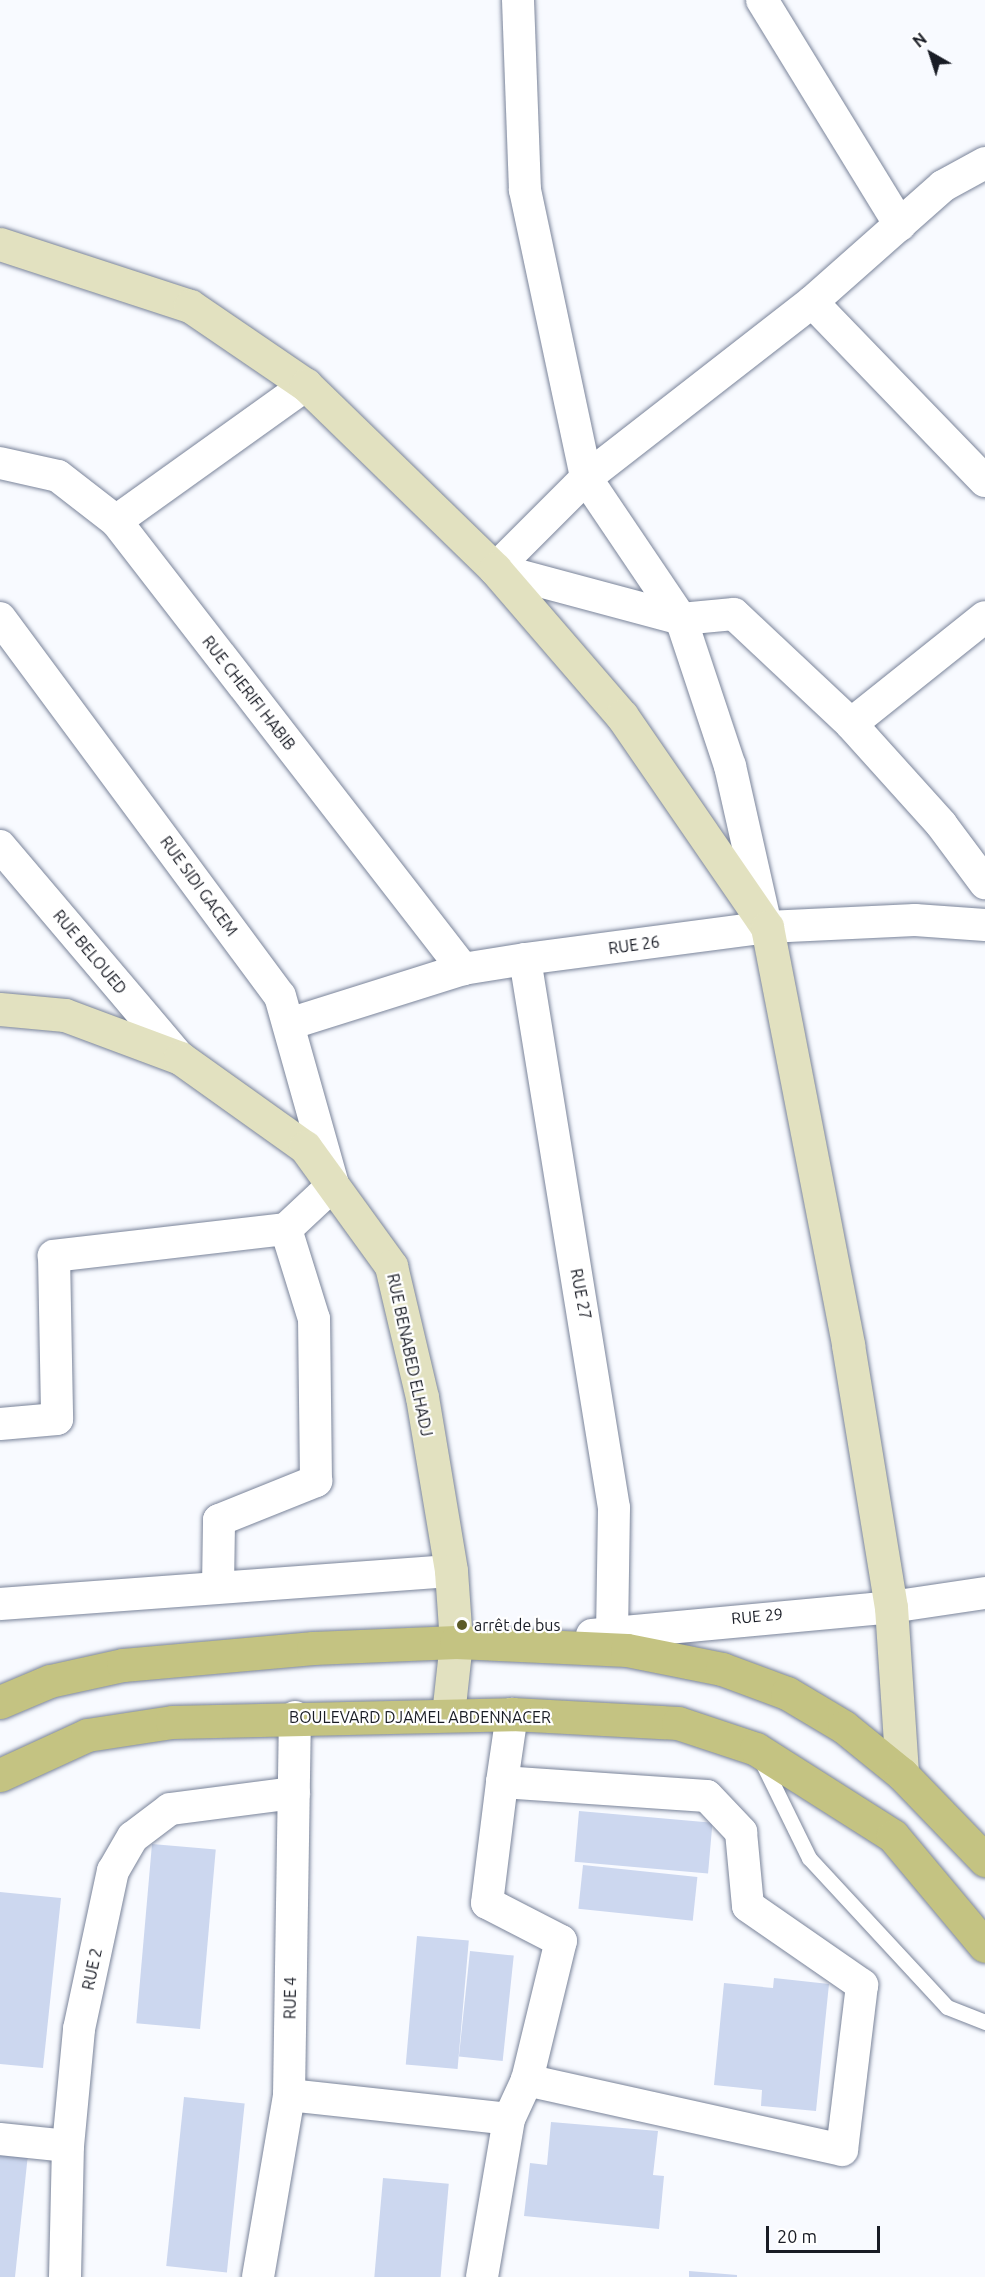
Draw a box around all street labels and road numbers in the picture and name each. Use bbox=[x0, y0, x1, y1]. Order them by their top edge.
street label: RUE CHERIFI HABIB bbox=[198, 632, 300, 754]
street label: RUE SIDI GACEM bbox=[156, 832, 242, 940]
street label: RUE BELOUED bbox=[49, 906, 131, 998]
street label: RUE 26 bbox=[607, 932, 661, 958]
street label: RUE 27 bbox=[567, 1267, 595, 1321]
street label: RUE BENABED ELHADJ bbox=[383, 1272, 437, 1438]
street label: RUE 29 bbox=[730, 1604, 784, 1628]
street label: BOULEVARD DJAMEL ABDENNACER bbox=[289, 1707, 551, 1727]
street label: RUE 2 bbox=[78, 1946, 106, 1992]
street label: RUE 4 bbox=[280, 1977, 300, 2019]

